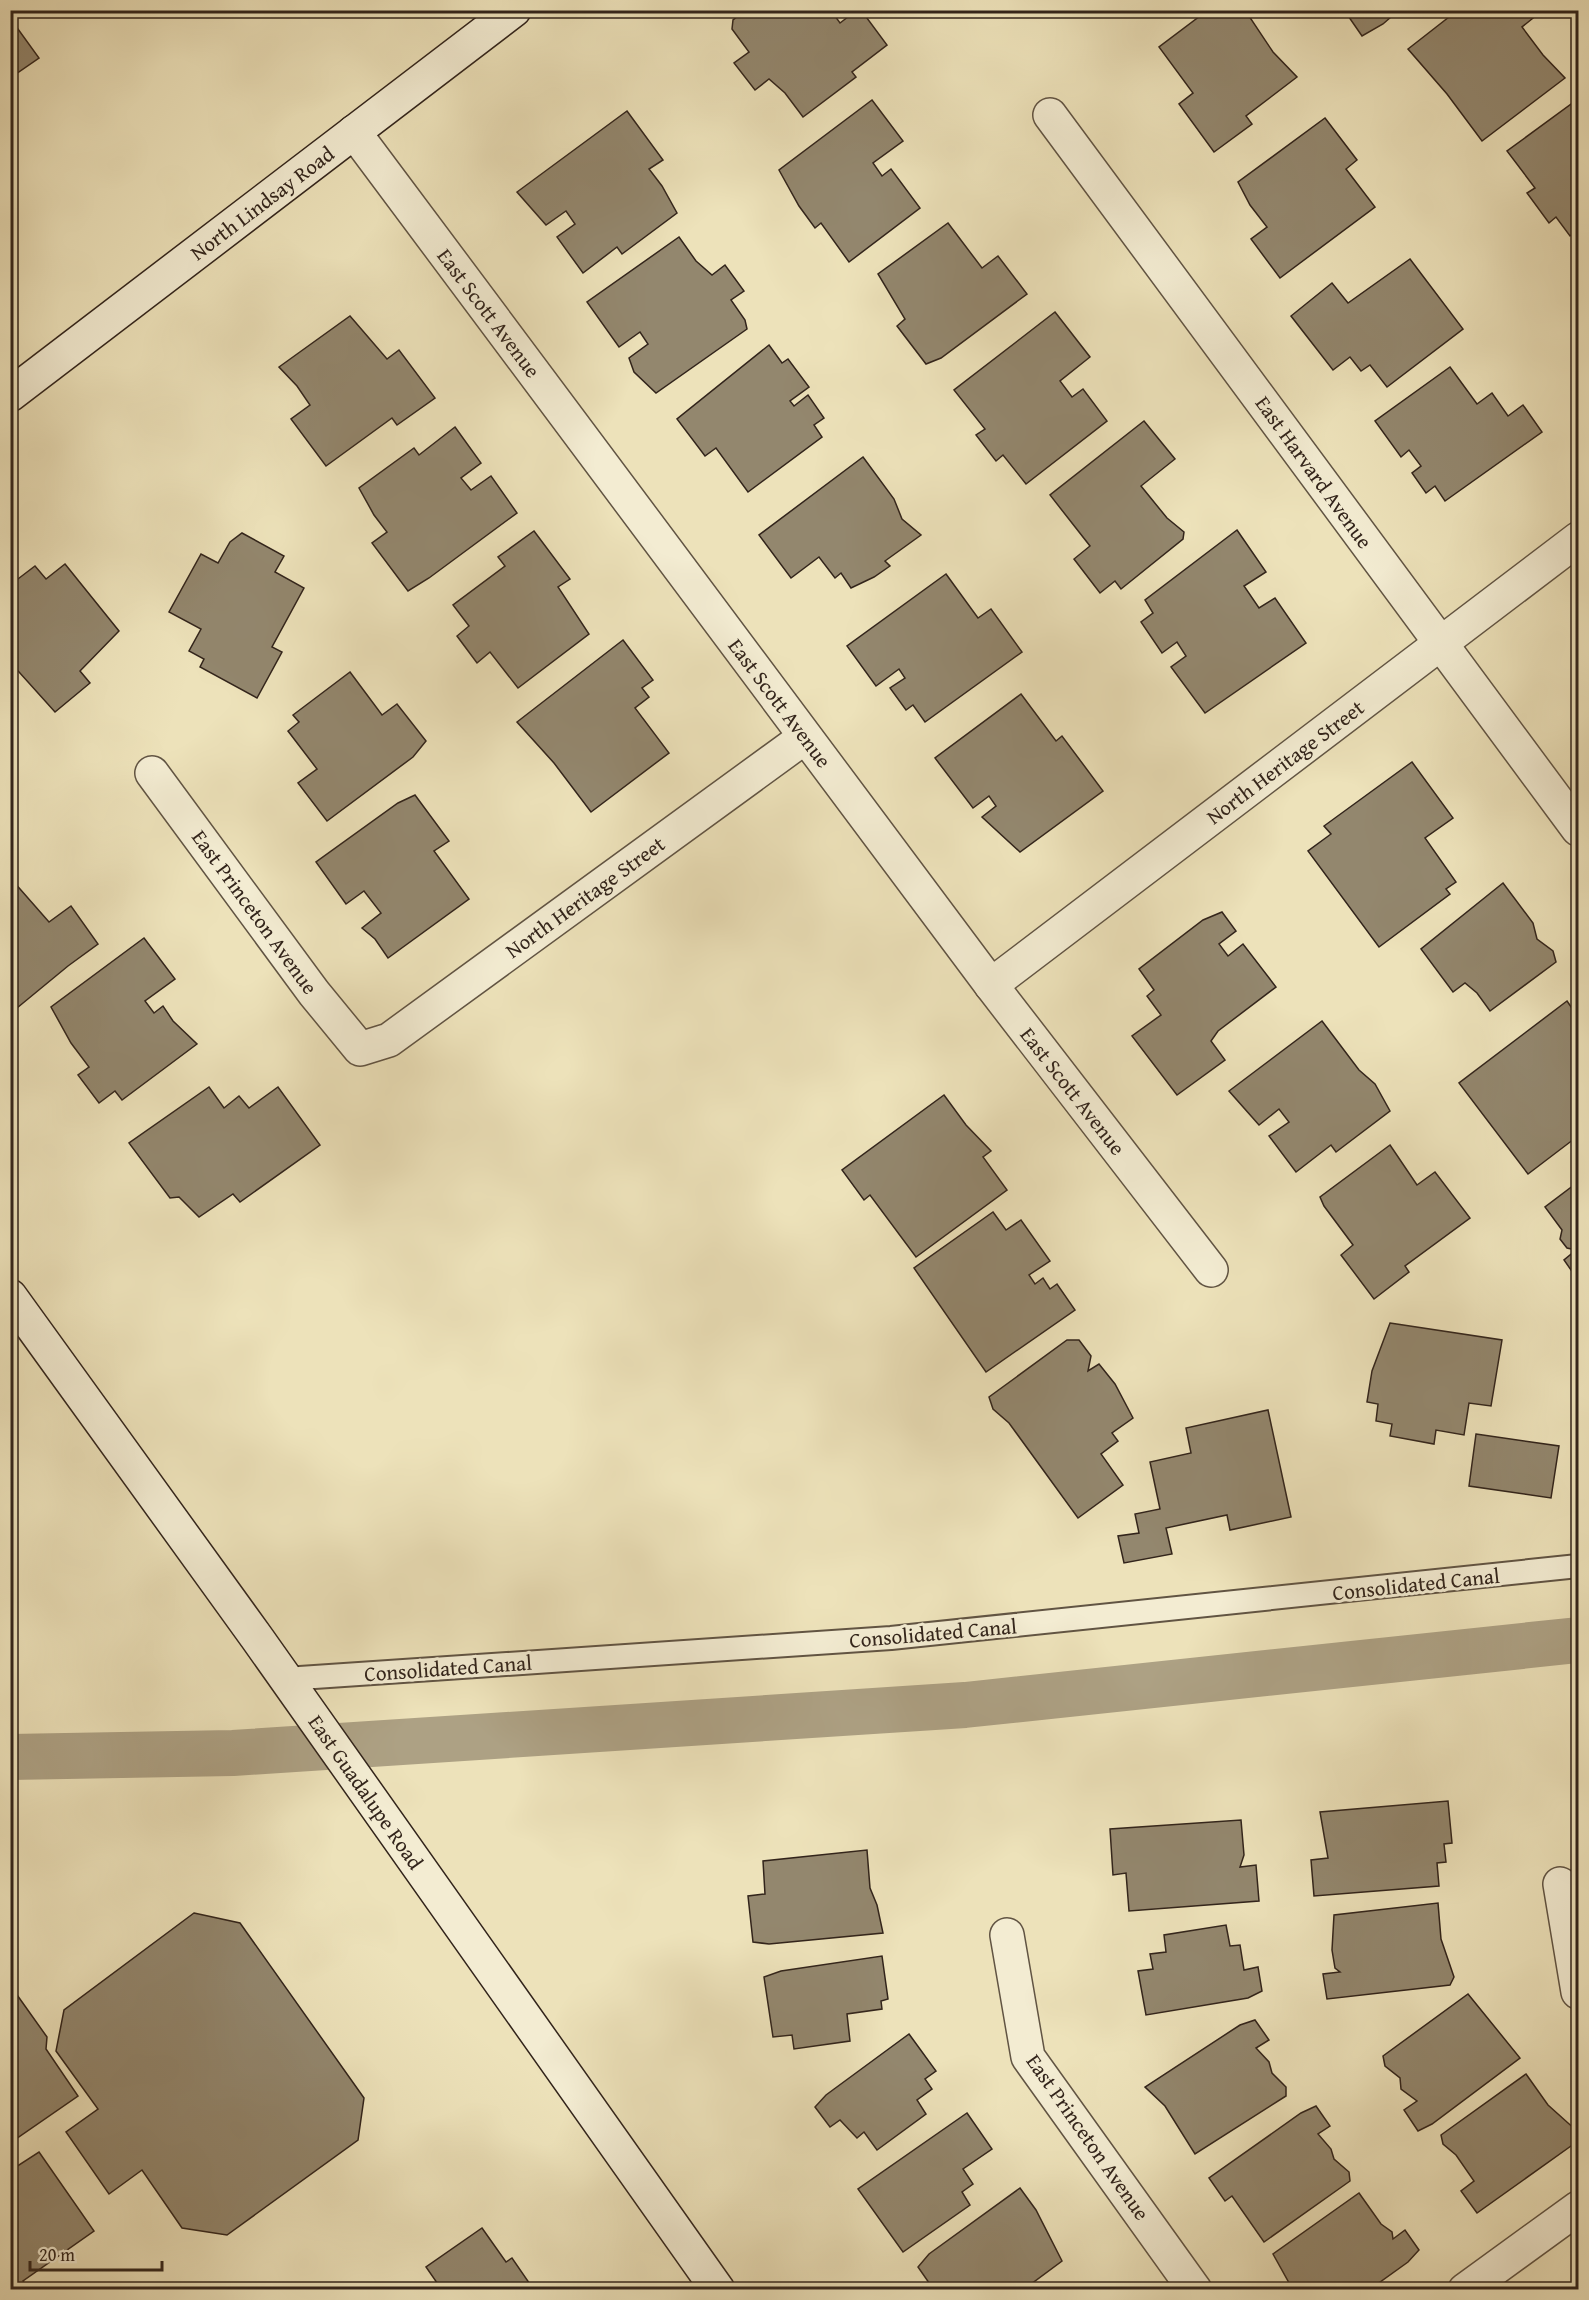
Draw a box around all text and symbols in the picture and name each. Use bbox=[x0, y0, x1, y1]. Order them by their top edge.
street label: North Lindsay Road bbox=[183, 138, 341, 268]
street label: East Scott Avenue bbox=[430, 242, 548, 384]
street label: East Harvard Avenue bbox=[1248, 389, 1380, 555]
street label: East Scott Avenue bbox=[721, 632, 839, 774]
street label: North Heritage Street bbox=[1200, 692, 1371, 832]
street label: East Princeton Avenue bbox=[185, 823, 325, 1001]
street label: North Heritage Street bbox=[499, 828, 672, 966]
street label: East Scott Avenue bbox=[1013, 1020, 1133, 1162]
street label: Consolidated Canal bbox=[1331, 1560, 1501, 1608]
street label: Consolidated Canal bbox=[848, 1610, 1018, 1656]
street label: Consolidated Canal bbox=[363, 1647, 533, 1689]
street label: East Guadalupe Road bbox=[301, 1708, 432, 1876]
street label: East Princeton Avenue bbox=[1019, 2048, 1157, 2227]
scale bar bbox=[30, 2234, 162, 2272]
text: 20 m bbox=[39, 2241, 75, 2268]

